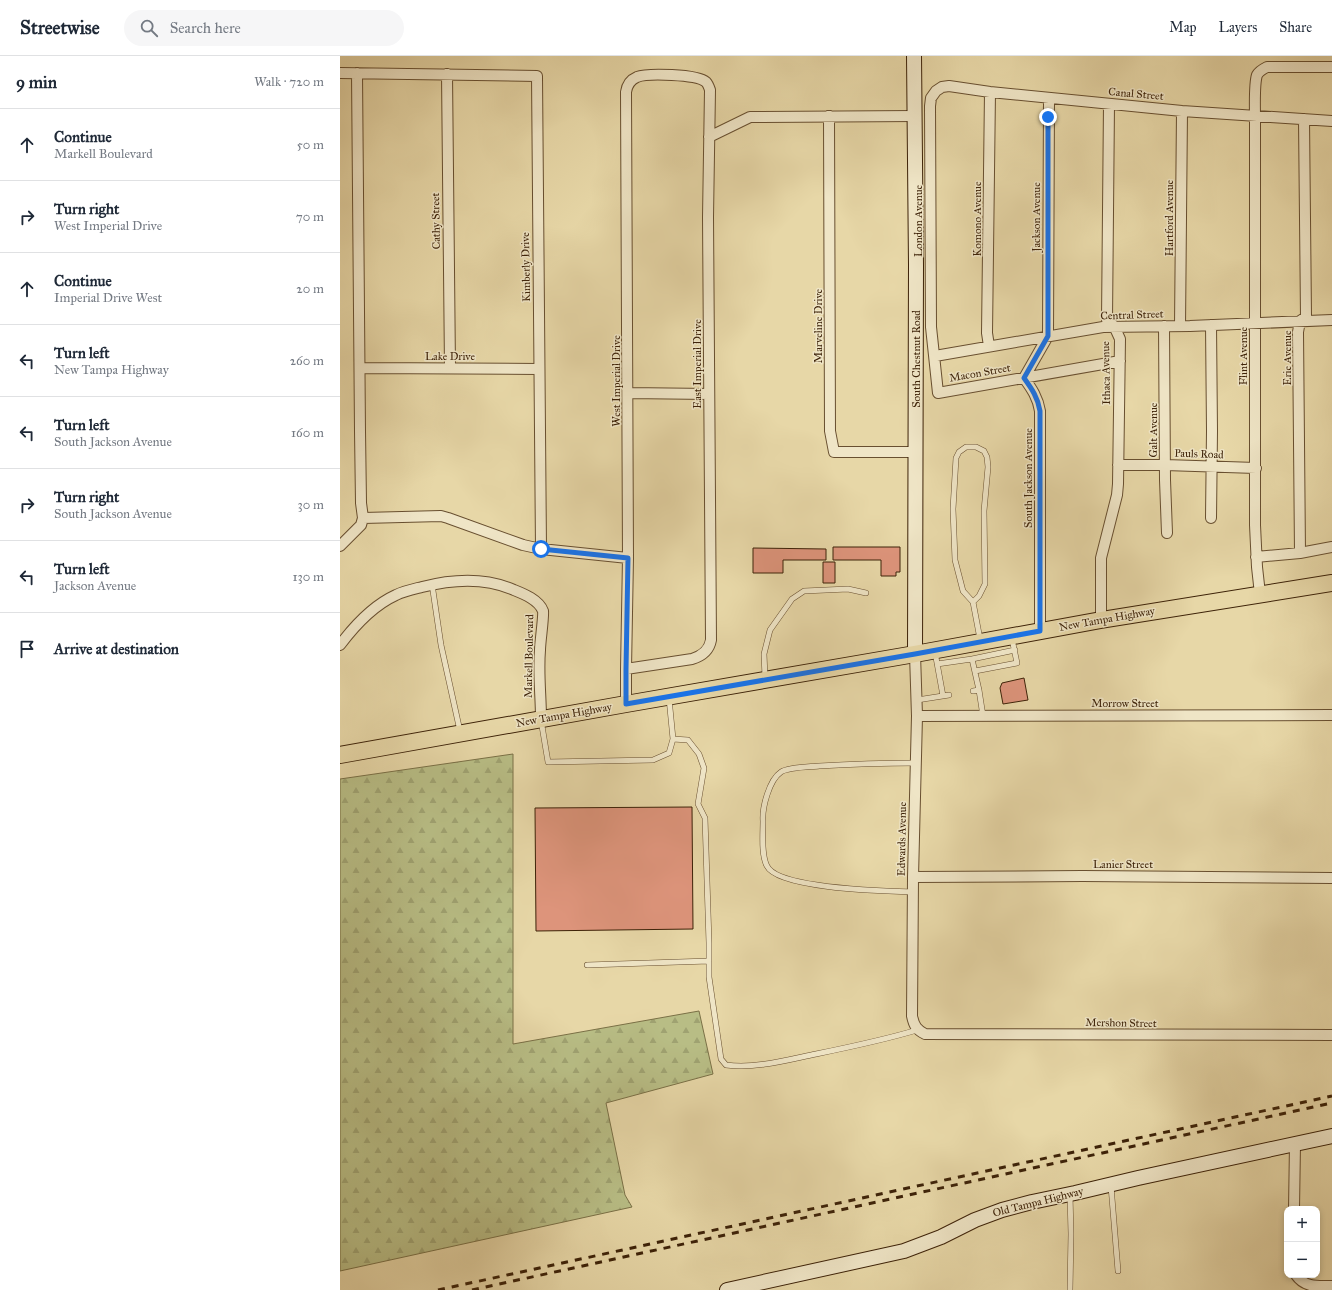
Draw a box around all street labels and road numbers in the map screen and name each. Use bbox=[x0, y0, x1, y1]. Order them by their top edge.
street label: Canal Street bbox=[1108, 85, 1164, 103]
street label: Hartford Avenue bbox=[1163, 179, 1176, 256]
street label: Komono Avenue bbox=[971, 181, 984, 257]
street label: Jackson Avenue bbox=[1030, 182, 1044, 253]
street label: London Avenue bbox=[912, 184, 925, 257]
street label: Cathy Street bbox=[429, 192, 443, 250]
street label: Kimberly Drive bbox=[519, 232, 533, 302]
street label: Marveline Drive bbox=[812, 288, 825, 363]
street label: Central Street bbox=[1100, 307, 1164, 323]
street label: South Chestnut Road bbox=[910, 310, 923, 408]
street label: East Imperial Drive bbox=[691, 319, 704, 409]
street label: Flint Avenue bbox=[1237, 326, 1250, 385]
street label: Erie Avenue bbox=[1281, 330, 1294, 385]
street label: West Imperial Drive bbox=[610, 335, 623, 427]
street label: Ithaca Avenue bbox=[1099, 341, 1113, 405]
street label: Lake Drive bbox=[425, 350, 476, 363]
street label: Macon Street bbox=[948, 361, 1012, 385]
street label: Galt Avenue bbox=[1147, 402, 1160, 457]
street label: South Jackson Avenue bbox=[1022, 428, 1036, 528]
street label: Pauls Road bbox=[1174, 447, 1224, 461]
street label: New Tampa Highway bbox=[1058, 604, 1157, 634]
street label: Markell Boulevard bbox=[522, 614, 536, 698]
street label: Morrow Street bbox=[1091, 697, 1159, 710]
street label: New Tampa Highway bbox=[515, 700, 614, 730]
street label: Edwards Avenue bbox=[895, 801, 909, 876]
street label: Lanier Street bbox=[1093, 858, 1153, 871]
street label: Mershon Street bbox=[1085, 1016, 1157, 1030]
street label: Old Tampa Highway bbox=[991, 1184, 1086, 1220]

